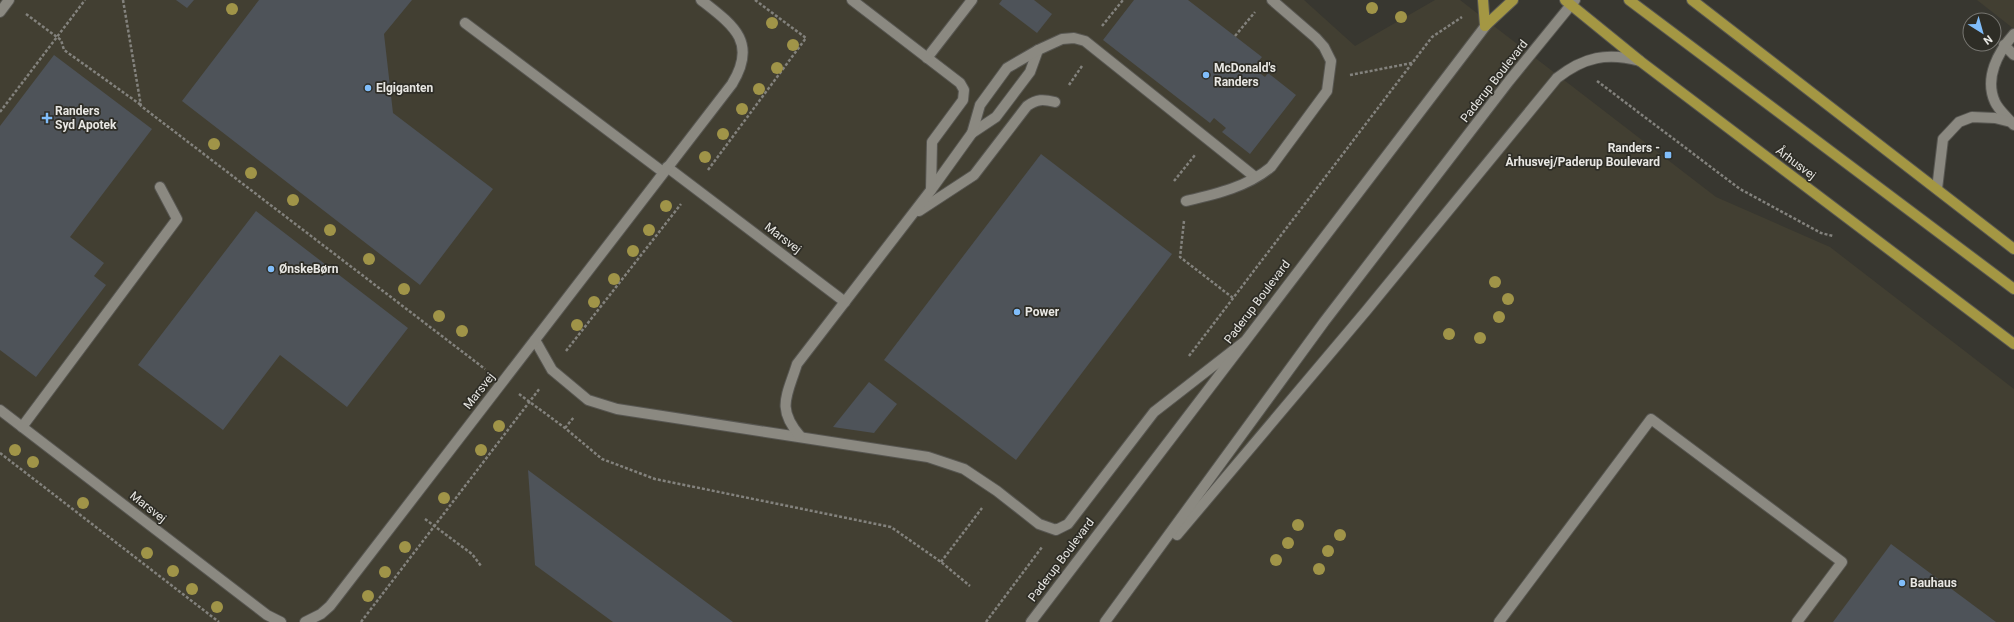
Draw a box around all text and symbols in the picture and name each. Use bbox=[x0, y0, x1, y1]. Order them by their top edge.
north arrow bbox=[1962, 12, 2002, 52]
text: N bbox=[1981, 32, 1995, 47]
street label: Paderup Boulevard bbox=[1457, 37, 1531, 125]
place label: McDonald's Randers bbox=[1214, 61, 1276, 89]
marker: McDonald's Randers bbox=[1201, 70, 1211, 80]
place label: Elgiganten bbox=[376, 81, 434, 95]
marker: Elgiganten bbox=[363, 83, 373, 93]
place label: Randers Syd Apotek bbox=[55, 104, 117, 132]
marker: Randers Syd Apotek bbox=[42, 113, 52, 123]
place label: Randers - Århusvej/Paderup Boulevard bbox=[1506, 141, 1660, 169]
street label: Århusvej bbox=[1773, 142, 1820, 183]
marker: Randers - Århusvej/Paderup Boulevard bbox=[1663, 150, 1673, 160]
street label: Marsvej bbox=[762, 220, 804, 256]
street label: Paderup Boulevard bbox=[1221, 258, 1293, 346]
place label: ØnskeBørn bbox=[279, 262, 339, 276]
marker: ØnskeBørn bbox=[266, 264, 276, 274]
place label: Power bbox=[1025, 305, 1060, 319]
marker: Power bbox=[1012, 307, 1022, 317]
street label: Marsvej bbox=[460, 370, 498, 412]
street label: Marsvej bbox=[127, 488, 169, 526]
street label: Paderup Boulevard bbox=[1025, 516, 1097, 604]
place label: Bauhaus bbox=[1910, 576, 1957, 590]
marker: Bauhaus bbox=[1897, 578, 1907, 588]

